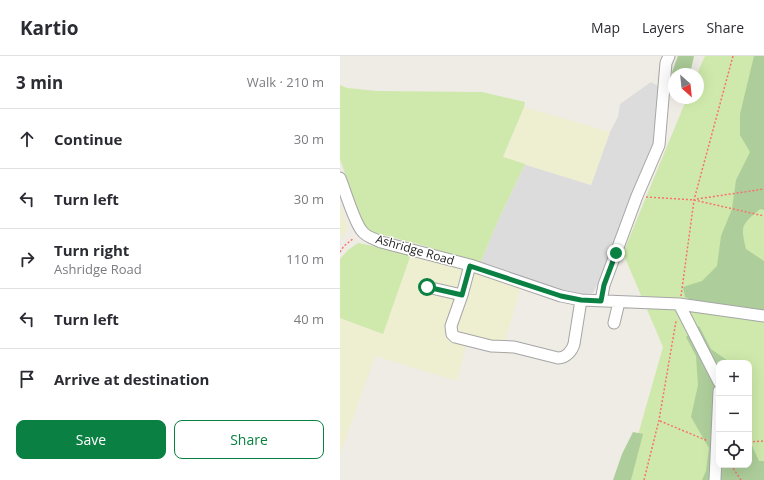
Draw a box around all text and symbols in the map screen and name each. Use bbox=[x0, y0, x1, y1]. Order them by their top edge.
text: Kartio bbox=[20, 15, 79, 41]
text: Map bbox=[591, 18, 620, 37]
text: Layers bbox=[642, 18, 684, 37]
text: Share bbox=[706, 18, 744, 37]
north arrow bbox=[668, 68, 704, 104]
text: 3 min bbox=[16, 71, 63, 94]
text: Walk · 210 m bbox=[247, 73, 324, 91]
icon: ahead bbox=[16, 128, 38, 150]
text: Continue bbox=[54, 129, 122, 149]
text: 30 m bbox=[294, 130, 324, 148]
icon: left bbox=[16, 188, 38, 210]
text: Turn left bbox=[54, 189, 119, 209]
text: 30 m bbox=[294, 190, 324, 208]
street label: Ashridge Road bbox=[374, 230, 456, 269]
text: Turn right bbox=[54, 240, 129, 260]
route end bbox=[607, 244, 625, 262]
icon: right bbox=[16, 248, 38, 270]
text: 110 m bbox=[286, 250, 324, 268]
text: Ashridge Road bbox=[54, 260, 142, 278]
route start bbox=[418, 278, 436, 296]
icon: left bbox=[16, 308, 38, 330]
text: Turn left bbox=[54, 309, 119, 329]
text: 40 m bbox=[294, 310, 324, 328]
map controls bbox=[716, 360, 752, 468]
button: + bbox=[716, 360, 752, 396]
icon: arrive bbox=[16, 368, 38, 390]
text: Arrive at destination bbox=[54, 369, 209, 389]
button: − bbox=[716, 396, 752, 432]
button: Save bbox=[16, 420, 166, 459]
button: Share bbox=[174, 420, 324, 459]
button: locate bbox=[716, 432, 752, 468]

